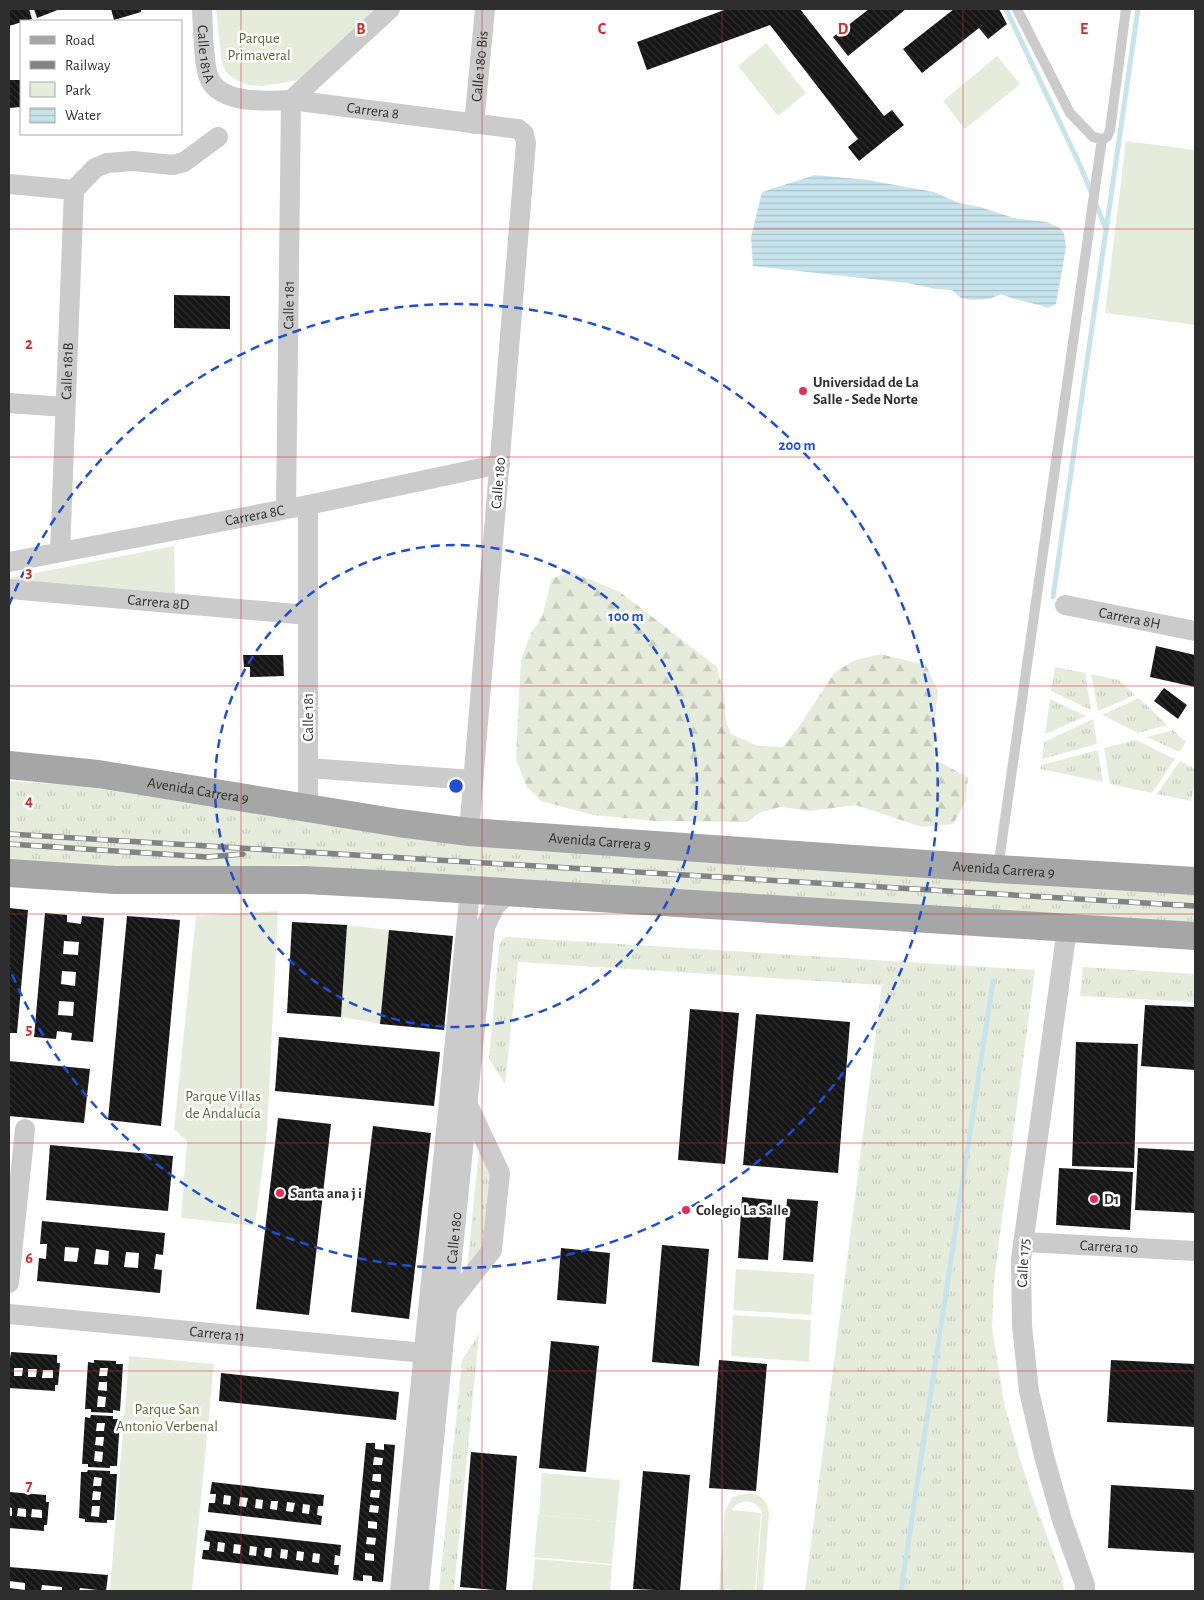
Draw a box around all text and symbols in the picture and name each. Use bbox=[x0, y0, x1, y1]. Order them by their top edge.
legend bbox=[20, 20, 182, 135]
text: B bbox=[356, 21, 366, 37]
text: C bbox=[598, 21, 607, 37]
text: D bbox=[838, 21, 849, 37]
text: E bbox=[1080, 21, 1088, 37]
street label: Calle 181A bbox=[195, 25, 217, 85]
street label: Calle 180 Bis bbox=[469, 30, 491, 103]
park label: Parque Primaveral bbox=[227, 31, 291, 63]
text: Road bbox=[65, 33, 95, 48]
text: Railway bbox=[65, 58, 111, 73]
text: Park bbox=[65, 83, 91, 98]
street label: Carrera 8 bbox=[346, 100, 400, 122]
text: Water bbox=[65, 108, 101, 123]
street label: Calle 181 bbox=[281, 280, 297, 330]
text: 2 bbox=[25, 336, 33, 352]
street label: Calle 181B bbox=[59, 342, 76, 400]
place label: Universidad de La Salle - Sede Norte bbox=[813, 375, 919, 407]
marker: Universidad de La Salle - Sede Norte bbox=[797, 385, 809, 397]
text: 200 m bbox=[778, 438, 816, 453]
street label: Calle 180 bbox=[489, 457, 508, 509]
street label: Carrera 8C bbox=[224, 503, 286, 529]
text: 3 bbox=[26, 564, 33, 580]
street label: Carrera 8D bbox=[127, 592, 190, 613]
street label: Carrera 8H bbox=[1097, 605, 1162, 632]
text: 100 m bbox=[608, 609, 644, 624]
street label: Calle 181 bbox=[301, 693, 316, 741]
street label: Avenida Carrera 9 bbox=[146, 775, 250, 806]
centre of rings bbox=[447, 777, 465, 795]
text: 4 bbox=[25, 793, 33, 809]
street label: Avenida Carrera 9 bbox=[548, 831, 651, 853]
street label: Avenida Carrera 9 bbox=[952, 859, 1055, 880]
text: 5 bbox=[26, 1021, 33, 1037]
park label: Parque Villas de Andalucía bbox=[185, 1089, 261, 1121]
place label: Santa ana j i bbox=[290, 1186, 362, 1201]
marker: Santa ana j i bbox=[274, 1187, 286, 1199]
place label: D1 bbox=[1104, 1192, 1119, 1207]
marker: D1 bbox=[1088, 1193, 1100, 1205]
place label: Colegio La Salle bbox=[696, 1203, 788, 1218]
marker: Colegio La Salle bbox=[680, 1204, 692, 1216]
street label: Calle 180 bbox=[445, 1211, 465, 1264]
street label: Calle 175 bbox=[1015, 1238, 1032, 1288]
street label: Carrera 10 bbox=[1079, 1238, 1139, 1256]
text: 6 bbox=[25, 1250, 33, 1266]
street label: Carrera 11 bbox=[189, 1324, 245, 1344]
park label: Parque San Antonio Verbenal bbox=[116, 1402, 218, 1434]
text: 7 bbox=[26, 1478, 33, 1494]

